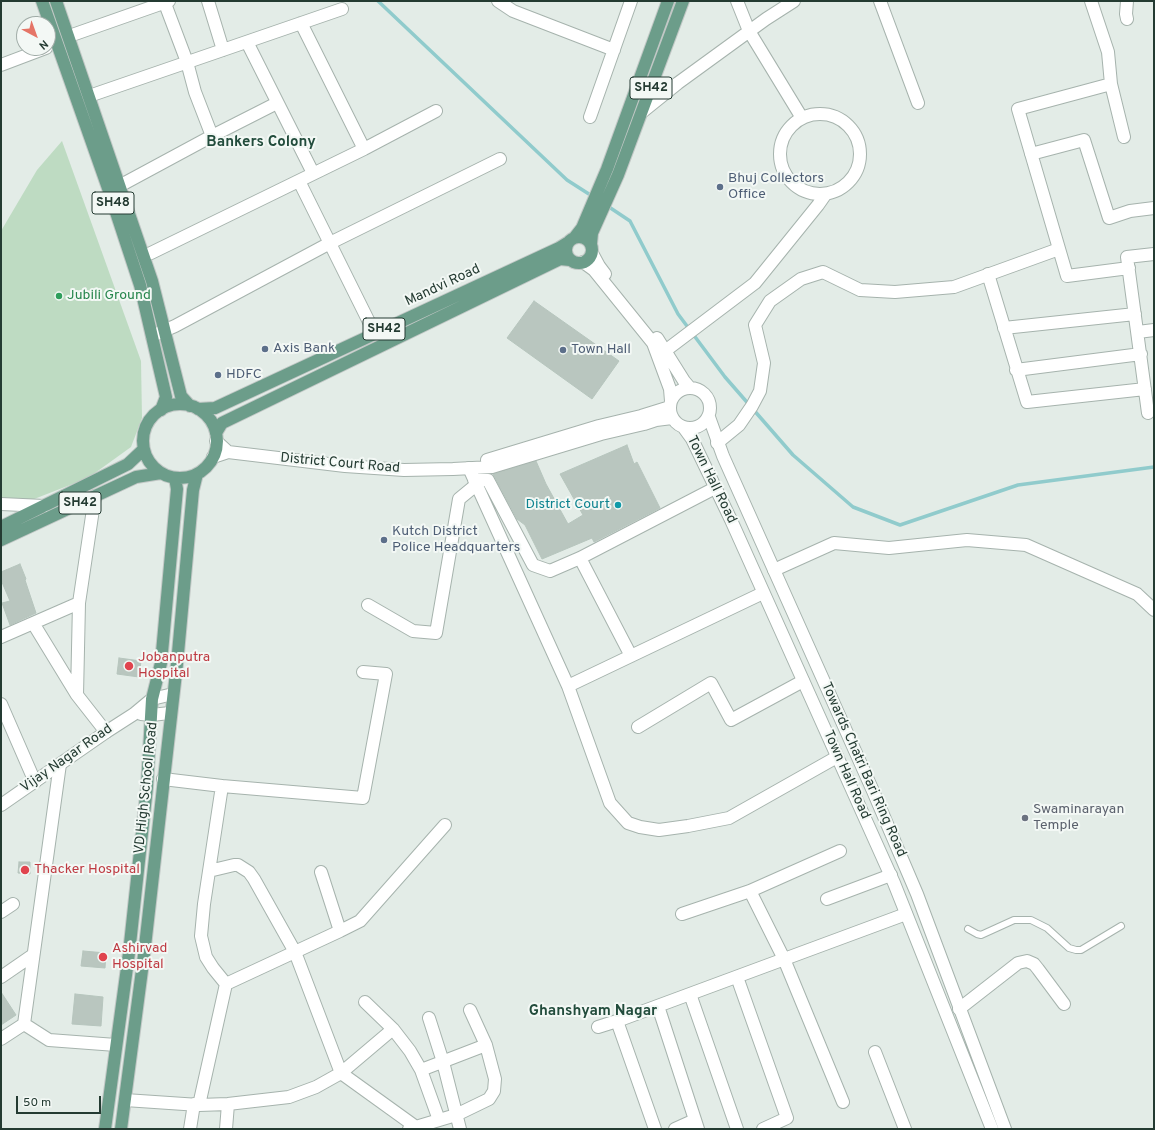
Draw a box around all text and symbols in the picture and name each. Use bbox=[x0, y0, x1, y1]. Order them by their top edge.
north arrow bbox=[16, 16, 56, 56]
text: N bbox=[36, 36, 51, 52]
road number: SH42 bbox=[630, 77, 672, 99]
district label: Bankers Colony bbox=[206, 134, 316, 152]
place label: Bhuj Collectors Office bbox=[728, 171, 824, 204]
marker: Bhuj Collectors Office bbox=[715, 182, 725, 192]
road number: SH48 bbox=[92, 192, 134, 214]
street label: Mandvi Road bbox=[403, 261, 483, 311]
place label: Jubili Ground bbox=[67, 288, 151, 304]
marker: Jubili Ground bbox=[54, 291, 64, 301]
road number: SH42 bbox=[363, 318, 405, 340]
place label: Axis Bank bbox=[273, 341, 335, 357]
place label: Town Hall bbox=[571, 342, 631, 358]
marker: Axis Bank bbox=[260, 344, 270, 354]
marker: Town Hall bbox=[558, 345, 568, 355]
place label: HDFC bbox=[226, 367, 262, 383]
marker: HDFC bbox=[213, 370, 223, 380]
street label: Town Hall Road bbox=[683, 433, 739, 527]
street label: District Court Road bbox=[279, 450, 401, 478]
road number: SH42 bbox=[59, 492, 101, 514]
place label: District Court bbox=[525, 497, 610, 513]
marker: District Court bbox=[613, 500, 623, 510]
place label: Kutch District Police Headquarters bbox=[392, 524, 520, 556]
marker: Kutch District Police Headquarters bbox=[379, 535, 389, 545]
place label: Jobanputra Hospital bbox=[138, 650, 210, 682]
marker: Jobanputra Hospital bbox=[123, 660, 135, 672]
street label: Towards Chatri Bari Ring Road bbox=[817, 680, 909, 860]
street label: Vijay Nagar Road bbox=[18, 721, 116, 797]
street label: VD High School Road bbox=[132, 721, 162, 855]
street label: Town Hall Road bbox=[819, 728, 873, 822]
place label: Swaminarayan Temple bbox=[1033, 802, 1124, 834]
marker: Swaminarayan Temple bbox=[1020, 813, 1030, 823]
place label: Thacker Hospital bbox=[34, 862, 140, 878]
marker: Thacker Hospital bbox=[19, 864, 31, 876]
place label: Ashirvad Hospital bbox=[112, 941, 167, 974]
marker: Ashirvad Hospital bbox=[97, 951, 109, 963]
district label: Ghanshyam Nagar bbox=[529, 1003, 657, 1021]
scale bar bbox=[18, 1088, 103, 1114]
text: 50 m bbox=[23, 1095, 51, 1111]

